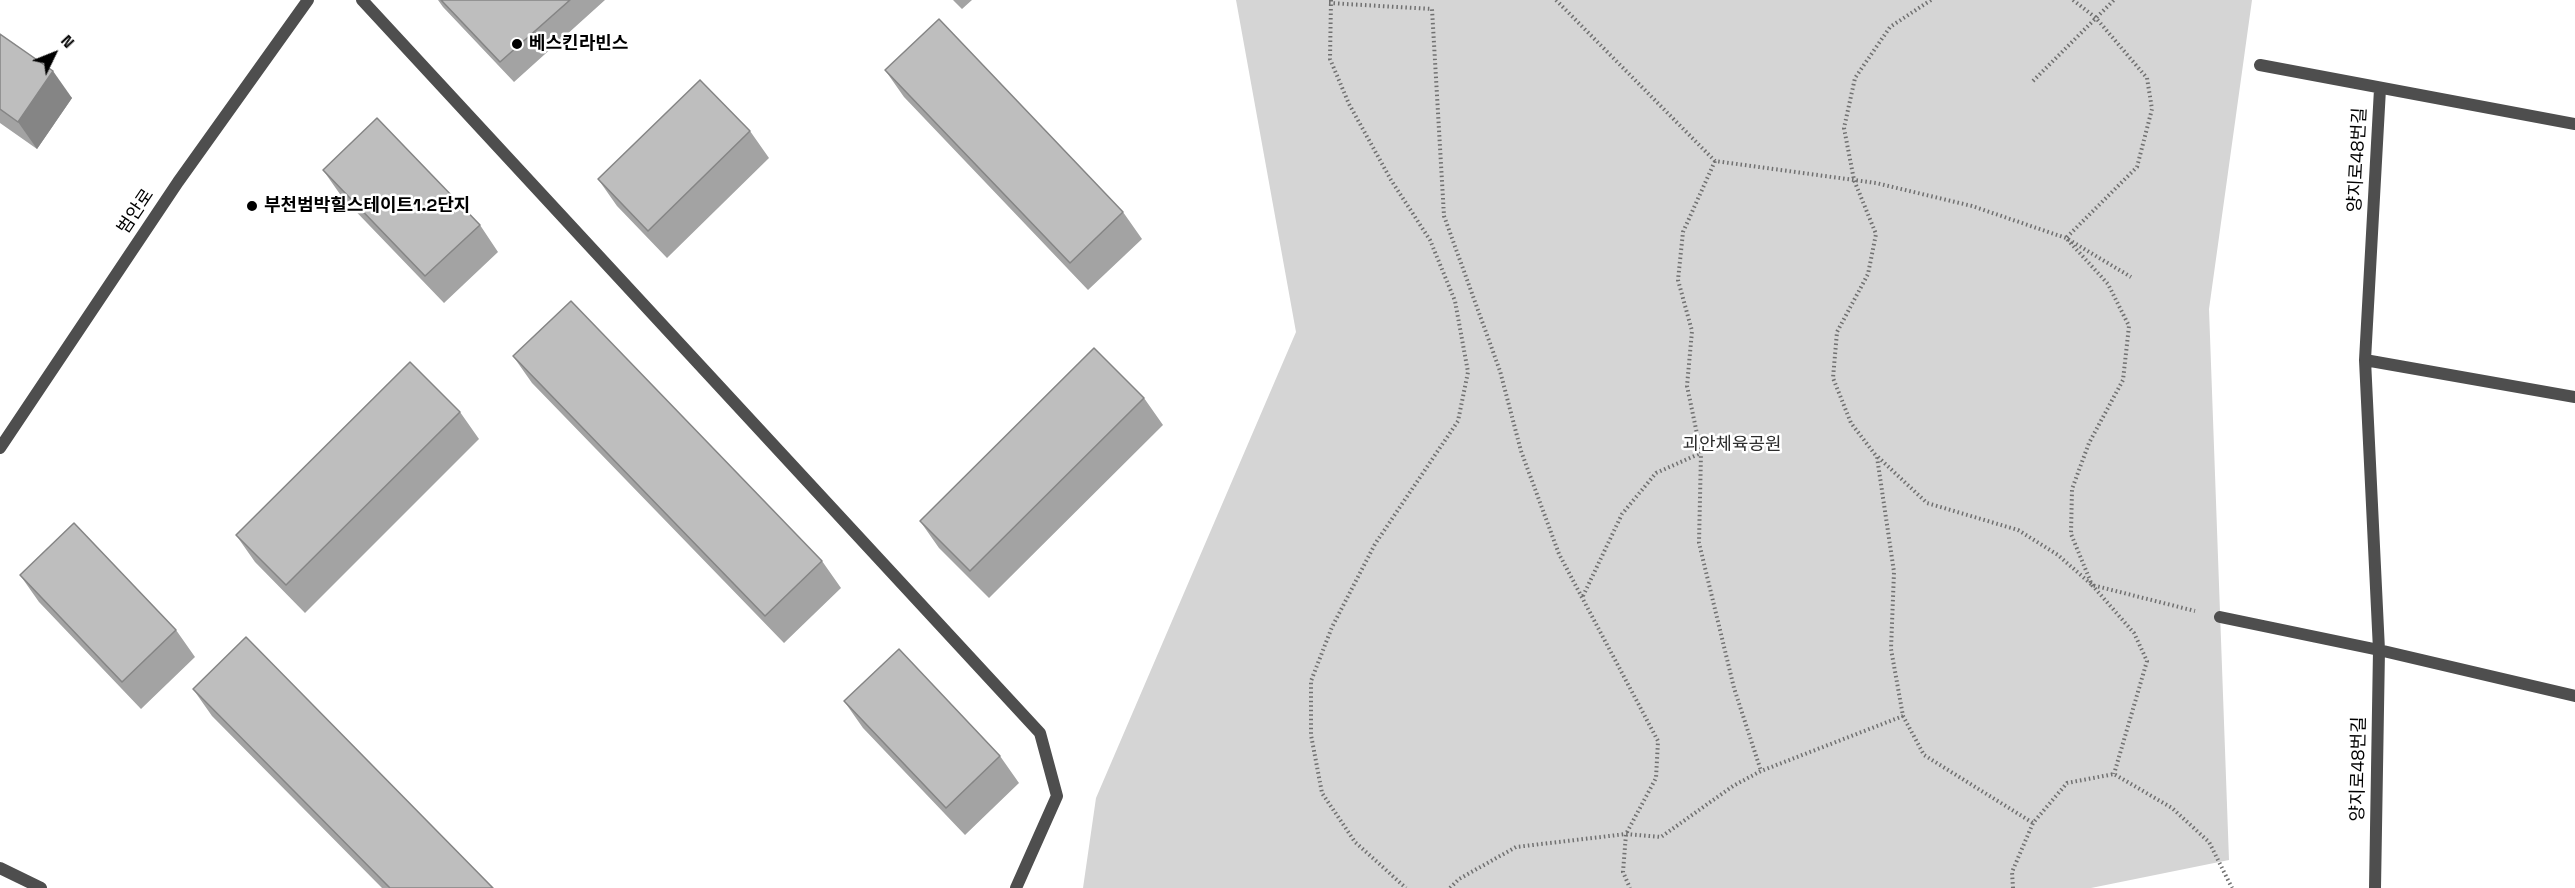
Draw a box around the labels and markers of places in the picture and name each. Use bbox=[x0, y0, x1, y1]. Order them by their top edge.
place label: 베스킨라빈스 bbox=[529, 33, 628, 55]
marker: 베스킨라빈스 bbox=[510, 37, 524, 51]
place label: 부천범박힐스테이트1.2단지 bbox=[264, 195, 470, 217]
marker: 부천범박힐스테이트1.2단지 bbox=[245, 199, 259, 213]

